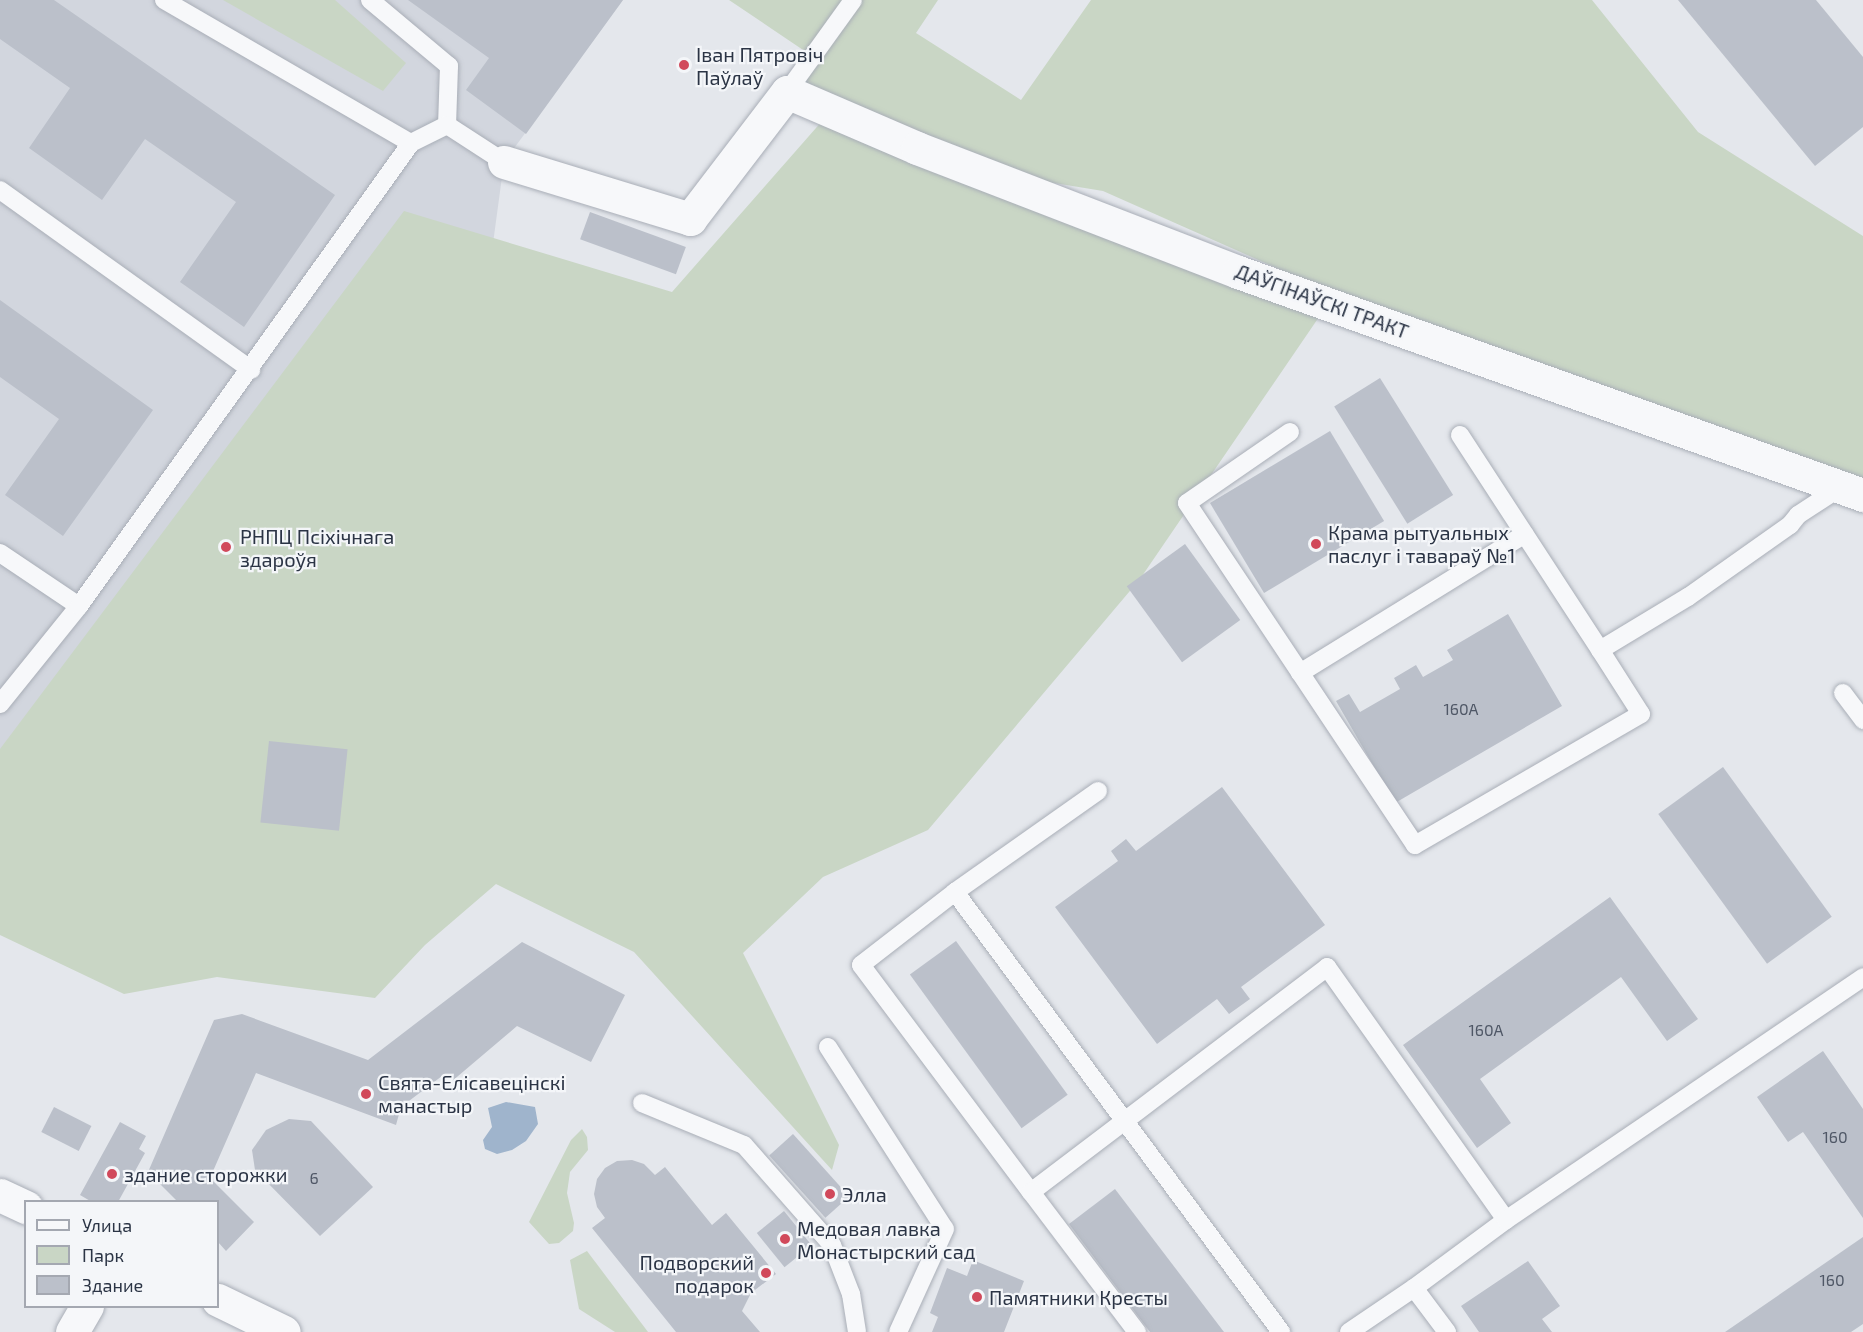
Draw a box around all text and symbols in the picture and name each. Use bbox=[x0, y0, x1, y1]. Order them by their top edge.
place label: Іван Пятровіч Паўлаў bbox=[696, 42, 823, 89]
marker: Іван Пятровіч Паўлаў bbox=[677, 58, 691, 72]
street label: ДАЎГІНАЎСКІ ТРАКТ bbox=[1232, 259, 1412, 343]
place label: Крама рытуальных паслуг і тавараў №1 bbox=[1328, 520, 1516, 567]
place label: РНПЦ Псіхічнага здароўя bbox=[240, 524, 394, 571]
marker: Крама рытуальных паслуг і тавараў №1 bbox=[1309, 537, 1323, 551]
marker: РНПЦ Псіхічнага здароўя bbox=[217, 538, 235, 556]
house number: 160А bbox=[1443, 699, 1479, 719]
house number: 160А bbox=[1468, 1020, 1504, 1040]
place label: Свята-Елісавецінскі манастыр bbox=[378, 1070, 565, 1117]
marker: Свята-Елісавецінскі манастыр bbox=[359, 1087, 373, 1101]
house number: 160 bbox=[1822, 1127, 1848, 1147]
place label: здание сторожки bbox=[124, 1162, 287, 1186]
marker: здание сторожки bbox=[105, 1167, 119, 1181]
house number: 6 bbox=[309, 1168, 319, 1188]
place label: Элла bbox=[842, 1182, 887, 1206]
marker: Элла bbox=[823, 1187, 837, 1201]
legend bbox=[24, 1200, 219, 1308]
text: Улица bbox=[82, 1214, 132, 1236]
place label: Медовая лавка Монастырский сад bbox=[797, 1216, 975, 1263]
marker: Медовая лавка Монастырский сад bbox=[778, 1232, 792, 1246]
text: Парк bbox=[82, 1244, 124, 1266]
place label: Подворский подарок bbox=[640, 1250, 754, 1297]
marker: Подворский подарок bbox=[759, 1266, 773, 1280]
house number: 160 bbox=[1819, 1270, 1845, 1290]
text: Здание bbox=[82, 1274, 143, 1296]
place label: Памятники Кресты bbox=[989, 1285, 1168, 1309]
marker: Памятники Кресты bbox=[970, 1290, 984, 1304]

